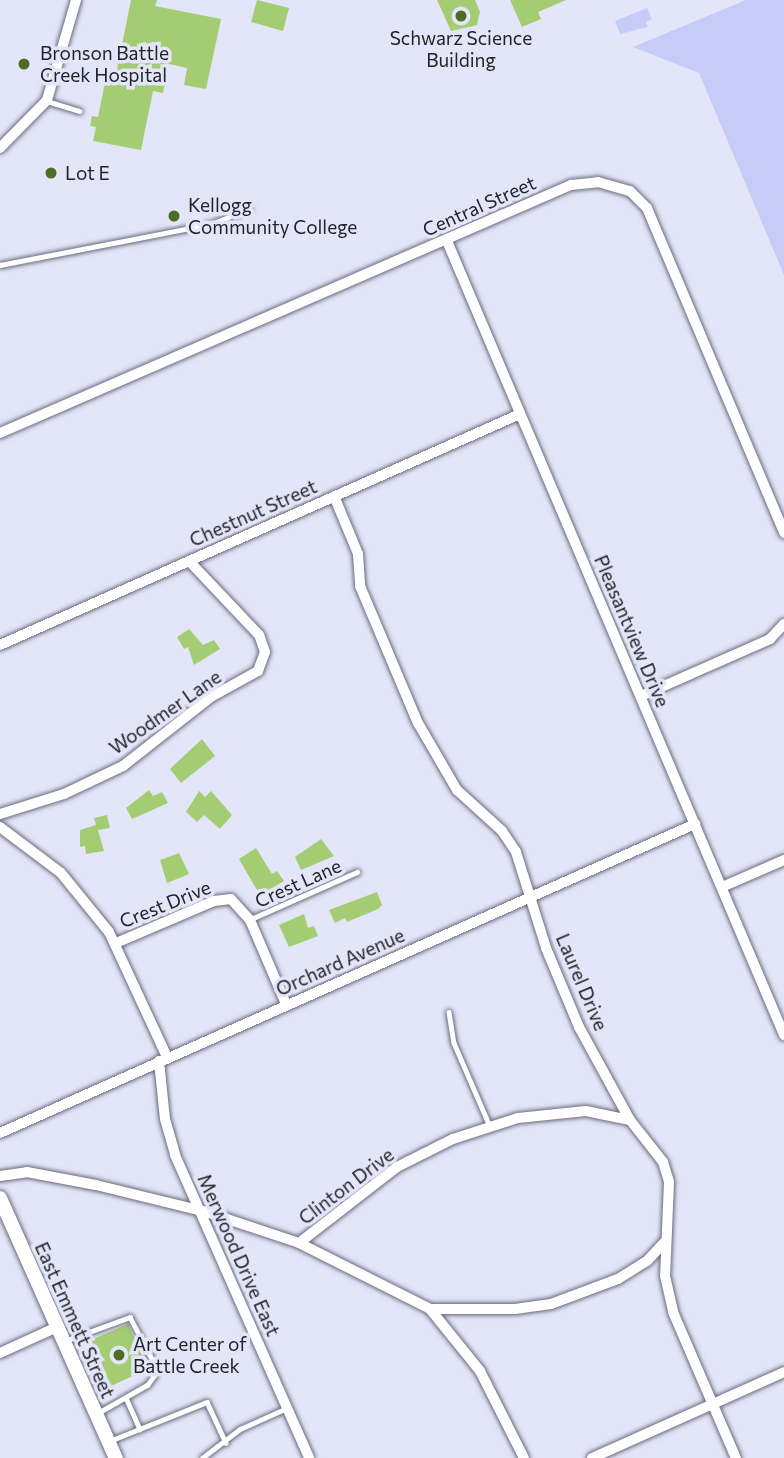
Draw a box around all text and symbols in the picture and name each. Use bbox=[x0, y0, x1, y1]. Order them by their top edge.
marker: Schwarz Science Building bbox=[453, 8, 469, 24]
place label: Schwarz Science Building bbox=[390, 27, 532, 71]
place label: Bronson Battle Creek Hospital bbox=[40, 42, 169, 86]
marker: Bronson Battle Creek Hospital bbox=[14, 54, 34, 74]
place label: Lot E bbox=[65, 162, 110, 184]
marker: Lot E bbox=[43, 165, 59, 181]
street label: Central Street bbox=[419, 171, 539, 241]
place label: Kellogg Community College bbox=[188, 194, 357, 238]
marker: Kellogg Community College bbox=[166, 208, 182, 224]
street label: Chestnut Street bbox=[186, 475, 320, 551]
street label: Pleasantview Drive bbox=[590, 551, 674, 711]
street label: Woodmer Lane bbox=[105, 665, 225, 759]
street label: Crest Lane bbox=[251, 854, 345, 912]
street label: Crest Drive bbox=[116, 875, 214, 933]
street label: Orchard Avenue bbox=[272, 923, 408, 1001]
street label: Laurel Drive bbox=[551, 930, 613, 1034]
street label: Clinton Drive bbox=[294, 1143, 398, 1229]
street label: Merwood Drive East bbox=[193, 1170, 285, 1340]
street label: East Emmett Street bbox=[30, 1238, 120, 1402]
place label: Art Center of Battle Creek bbox=[133, 1333, 247, 1377]
marker: Art Center of Battle Creek bbox=[111, 1347, 127, 1363]

